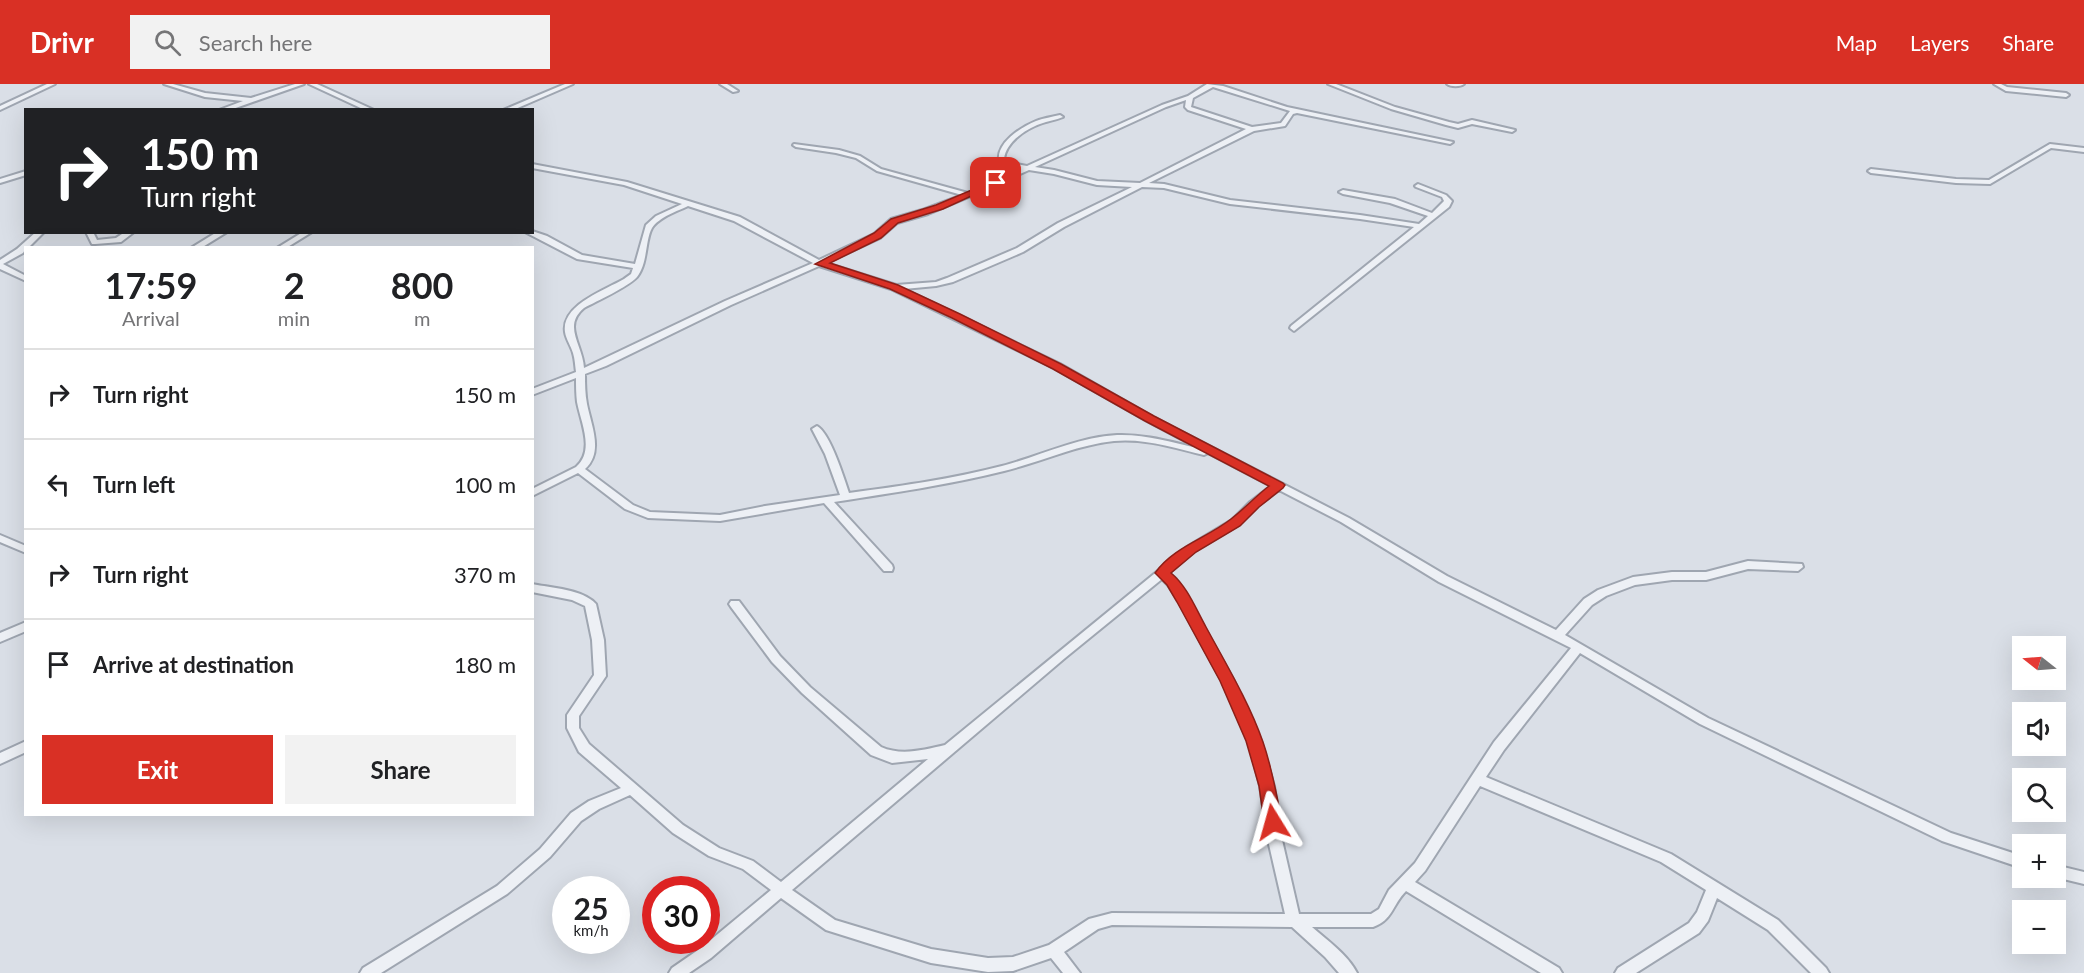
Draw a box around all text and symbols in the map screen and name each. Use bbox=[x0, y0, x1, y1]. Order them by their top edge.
search box bbox=[130, 15, 550, 69]
text: Drivr bbox=[30, 25, 94, 59]
icon: search bbox=[151, 26, 184, 59]
text: Search here bbox=[199, 29, 312, 56]
text: Map bbox=[1836, 30, 1877, 55]
text: Layers bbox=[1910, 30, 1969, 55]
text: Share bbox=[2002, 30, 2054, 55]
text: 150 m bbox=[141, 129, 259, 179]
icon: right bbox=[42, 132, 120, 210]
pin bbox=[970, 157, 1021, 208]
icon: arrive bbox=[979, 166, 1012, 199]
text: Turn right bbox=[141, 180, 256, 213]
text: 17:59 bbox=[105, 263, 197, 307]
text: 2 bbox=[284, 263, 305, 307]
text: 800 bbox=[391, 263, 453, 307]
text: Arrival bbox=[122, 306, 180, 330]
text: min bbox=[278, 306, 310, 330]
text: m bbox=[414, 306, 430, 330]
icon: right bbox=[42, 378, 75, 411]
text: Turn right bbox=[93, 381, 188, 408]
text: 150 m bbox=[454, 381, 516, 408]
icon: left bbox=[42, 468, 75, 501]
text: Turn left bbox=[93, 471, 175, 498]
text: 100 m bbox=[454, 471, 516, 498]
icon: right bbox=[42, 558, 75, 591]
text: Turn right bbox=[93, 561, 188, 588]
text: 370 m bbox=[454, 561, 516, 588]
north arrow bbox=[2012, 636, 2066, 690]
map controls bbox=[2012, 636, 2066, 954]
icon: arrive bbox=[42, 648, 75, 681]
text: Arrive at destination bbox=[93, 651, 294, 678]
text: 180 m bbox=[454, 651, 516, 678]
button: sound bbox=[2012, 702, 2066, 756]
button: Exit bbox=[42, 735, 273, 804]
button: Share bbox=[285, 735, 516, 804]
button: search bbox=[2012, 768, 2066, 822]
position arrow bbox=[1241, 790, 1305, 854]
button: + bbox=[2012, 834, 2066, 888]
speed limit sign: 30 bbox=[642, 876, 720, 954]
text: 25 bbox=[574, 890, 608, 926]
button: − bbox=[2012, 900, 2066, 954]
text: km/h bbox=[573, 921, 609, 939]

